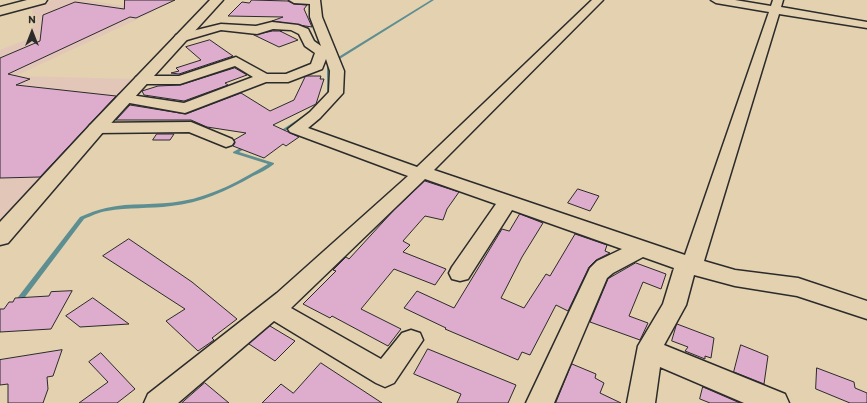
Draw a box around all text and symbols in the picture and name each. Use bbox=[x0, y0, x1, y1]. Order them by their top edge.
north arrow bbox=[12, 12, 52, 52]
text: N bbox=[28, 13, 36, 26]

